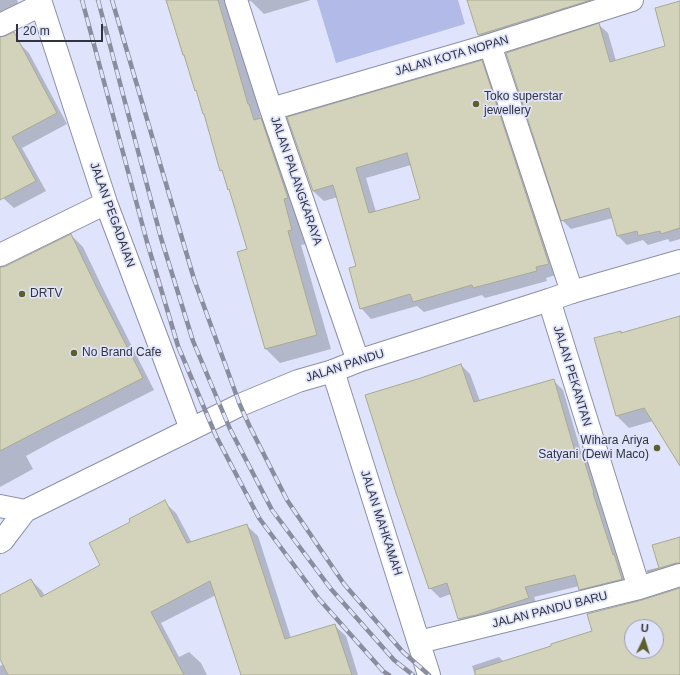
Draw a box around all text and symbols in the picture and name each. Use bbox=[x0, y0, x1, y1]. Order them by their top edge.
scale bar bbox=[18, 16, 105, 42]
text: 20 m bbox=[23, 24, 50, 38]
street label: JALAN KOTA NOPAN bbox=[394, 33, 510, 79]
place label: Toko superstar jewellery bbox=[484, 90, 563, 118]
marker: Toko superstar jewellery bbox=[471, 99, 481, 109]
street label: JALAN PALANGKARAYA bbox=[267, 115, 325, 247]
street label: JALAN PEGADAIAN bbox=[86, 161, 138, 269]
place label: DRTV bbox=[30, 287, 62, 301]
marker: DRTV bbox=[17, 289, 27, 299]
street label: JALAN PEKANTAN bbox=[550, 324, 594, 428]
place label: No Brand Cafe bbox=[82, 346, 161, 360]
street label: JALAN PANDU bbox=[304, 347, 386, 385]
marker: No Brand Cafe bbox=[69, 348, 79, 358]
place label: Wihara Ariya Satyani (Dewi Maco) bbox=[538, 434, 649, 462]
marker: Wihara Ariya Satyani (Dewi Maco) bbox=[652, 443, 662, 453]
street label: JALAN MAHKAMAH bbox=[357, 468, 405, 578]
street label: JALAN PANDU BARU bbox=[491, 589, 609, 631]
north arrow bbox=[624, 619, 664, 659]
text: U bbox=[640, 622, 649, 634]

